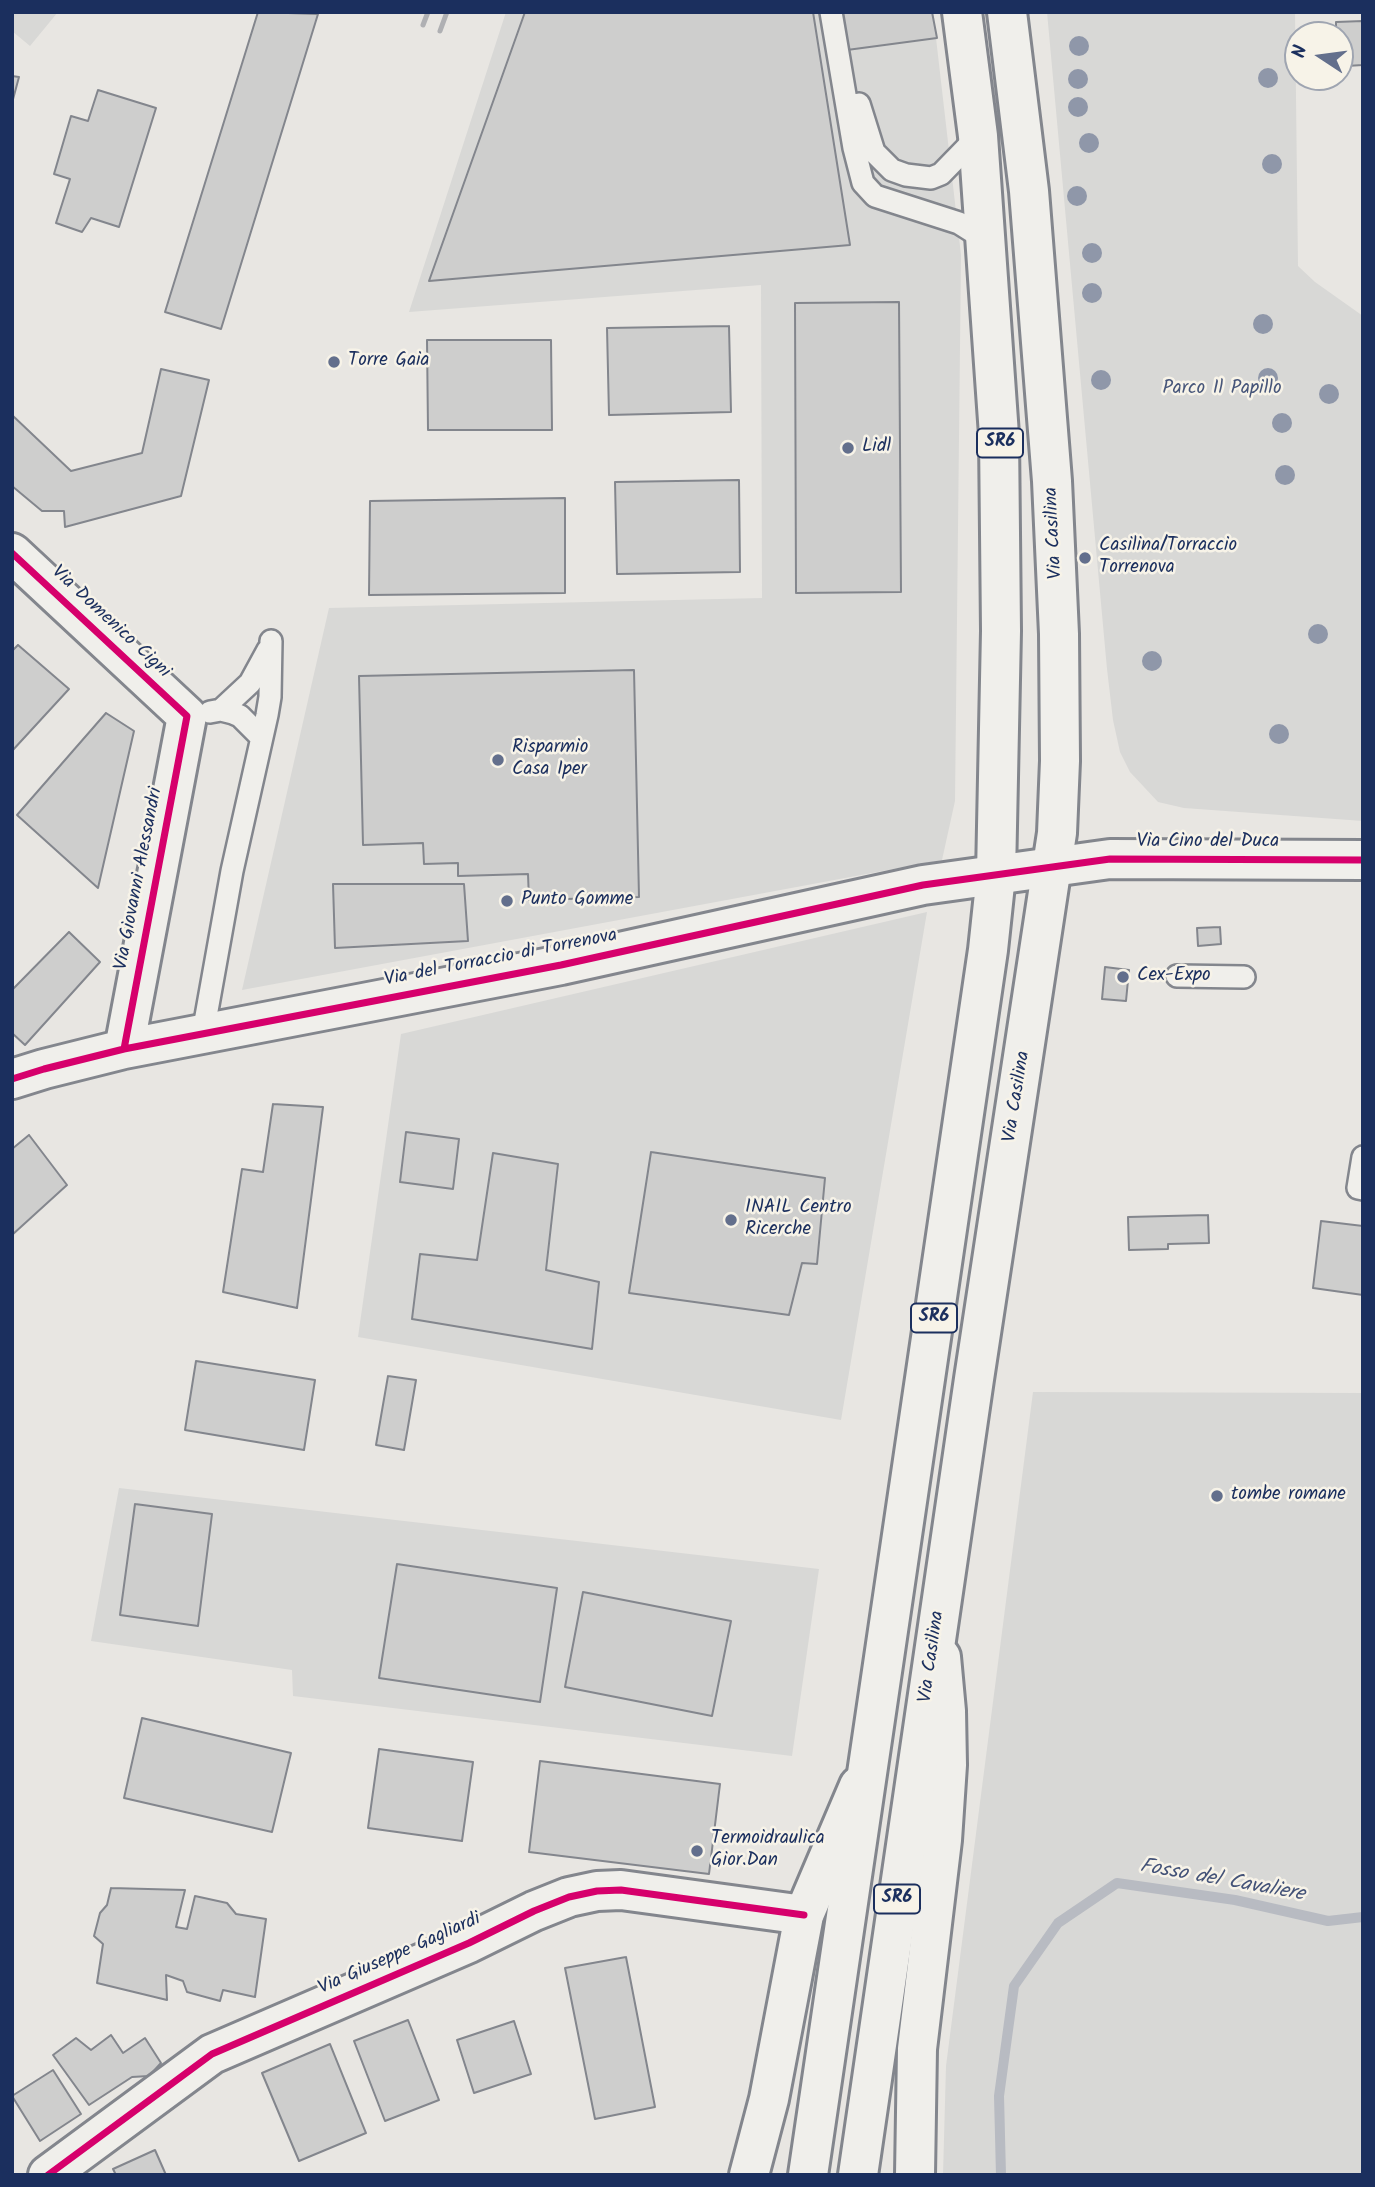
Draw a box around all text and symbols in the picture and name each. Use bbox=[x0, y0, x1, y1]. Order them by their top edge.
north arrow bbox=[1284, 21, 1354, 91]
text: N bbox=[1285, 43, 1316, 61]
place label: Torre Gaia bbox=[348, 351, 429, 373]
marker: Torre Gaia bbox=[326, 354, 342, 370]
park label: Parco Il Papillo bbox=[1162, 379, 1282, 401]
road number: SR6 bbox=[977, 428, 1023, 458]
place label: Lidl bbox=[862, 437, 891, 459]
marker: Lidl bbox=[840, 440, 856, 456]
street label: Via Casilina bbox=[1041, 486, 1069, 580]
place label: Casilina/Torraccio Torrenova bbox=[1099, 536, 1237, 580]
marker: Casilina/Torraccio Torrenova bbox=[1077, 550, 1093, 566]
street label: Via Domenico Cigni bbox=[46, 562, 174, 684]
place label: Risparmio Casa Iper bbox=[512, 738, 588, 782]
marker: Risparmio Casa Iper bbox=[490, 752, 506, 768]
street label: Via Giovanni Alessandri bbox=[111, 786, 169, 972]
street label: Via Cino del Duca bbox=[1137, 832, 1279, 854]
place label: Punto Gomme bbox=[521, 890, 633, 912]
marker: Punto Gomme bbox=[499, 893, 515, 909]
street label: Via del Torraccio di Torrenova bbox=[383, 925, 619, 993]
place label: Cex-Expo bbox=[1137, 966, 1211, 988]
marker: Cex-Expo bbox=[1115, 969, 1131, 985]
street label: Via Casilina bbox=[1000, 1050, 1036, 1144]
place label: INAIL Centro Ricerche bbox=[745, 1198, 851, 1242]
marker: INAIL Centro Ricerche bbox=[723, 1212, 739, 1228]
road number: SR6 bbox=[911, 1303, 957, 1332]
place label: tombe romane bbox=[1231, 1485, 1346, 1507]
marker: tombe romane bbox=[1209, 1488, 1225, 1504]
street label: Via Casilina bbox=[915, 1610, 951, 1704]
place label: Termoidraulica Gior.Dan bbox=[711, 1829, 825, 1873]
marker: Termoidraulica Gior.Dan bbox=[689, 1843, 705, 1859]
water label: Fosso del Cavaliere bbox=[1138, 1855, 1306, 1909]
road number: SR6 bbox=[874, 1884, 920, 1913]
street label: Via Giuseppe Gagliardi bbox=[315, 1909, 485, 2001]

